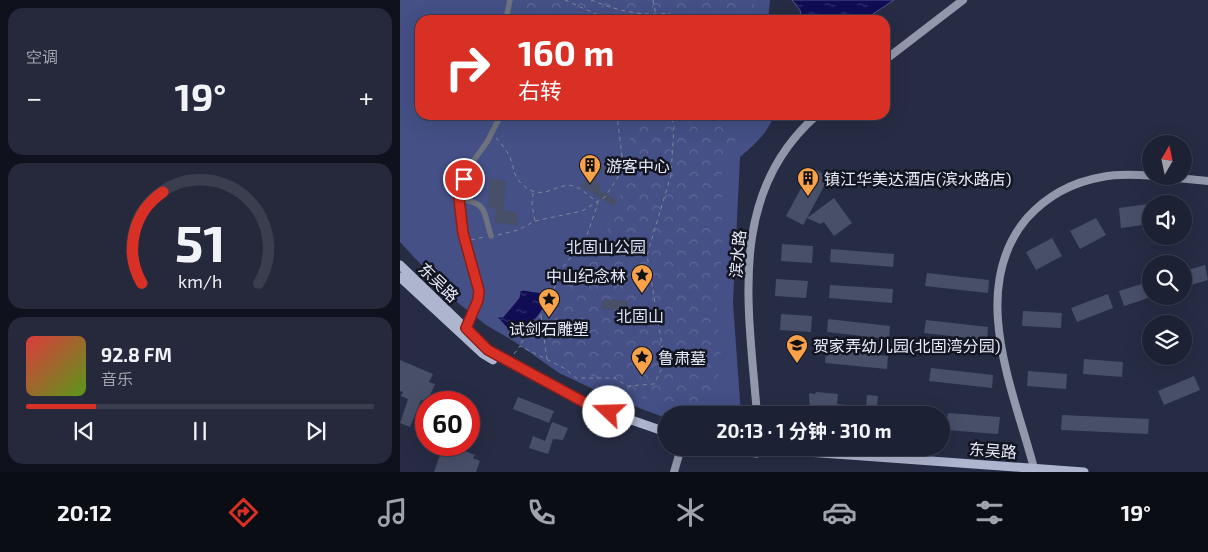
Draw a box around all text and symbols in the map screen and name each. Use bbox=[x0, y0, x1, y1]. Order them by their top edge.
text: 160 m bbox=[518, 31, 614, 73]
icon: right bbox=[435, 35, 500, 100]
text: 空调 bbox=[26, 47, 58, 66]
text: 19° bbox=[175, 73, 226, 119]
text: 右转 bbox=[518, 77, 562, 103]
text: − bbox=[26, 80, 42, 114]
text: + bbox=[359, 80, 374, 114]
north arrow bbox=[1142, 135, 1192, 185]
map controls bbox=[1142, 135, 1192, 365]
building icon: 游客中心 bbox=[578, 153, 602, 184]
place label: 游客中心 bbox=[606, 156, 670, 175]
pin bbox=[443, 158, 485, 200]
icon: arrive bbox=[450, 165, 478, 193]
building icon: 镇江华美达酒店(滨水路店) bbox=[796, 166, 820, 197]
place label: 镇江华美达酒店(滨水路店) bbox=[824, 169, 1012, 188]
button: sound bbox=[1142, 195, 1192, 245]
text: 51 bbox=[174, 210, 226, 272]
street label: 滨水路 bbox=[725, 229, 749, 279]
park label: 北固山公园 bbox=[566, 237, 646, 256]
button: search bbox=[1142, 255, 1192, 305]
street label: 东吴路 bbox=[415, 258, 463, 306]
place icon: 中山纪念林 bbox=[630, 263, 654, 294]
place label: 中山纪念林 bbox=[546, 266, 626, 285]
text: km/h bbox=[178, 270, 222, 292]
place icon: 试剑石雕塑 bbox=[537, 287, 561, 318]
park label: 北固山 bbox=[616, 306, 664, 325]
button: layers bbox=[1142, 315, 1192, 365]
place label: 试剑石雕塑 bbox=[509, 319, 589, 338]
school or university icon: 贺家弄幼儿园(北固湾分园) bbox=[785, 333, 809, 364]
place label: 贺家弄幼儿园(北固湾分园) bbox=[813, 336, 1001, 355]
text: 92.8 FM bbox=[101, 343, 172, 366]
place icon: 鲁肃墓 bbox=[630, 345, 654, 376]
place label: 鲁肃墓 bbox=[658, 348, 706, 367]
text: 音乐 bbox=[101, 369, 133, 388]
position arrow bbox=[582, 385, 634, 437]
speed limit sign: 60 bbox=[415, 391, 480, 456]
icon: previous bbox=[70, 417, 98, 445]
icon: pause bbox=[186, 417, 214, 445]
icon: next bbox=[302, 417, 330, 445]
text: 20:13 · 1 分钟 · 310 m bbox=[717, 419, 891, 442]
street label: 东吴路 bbox=[968, 439, 1018, 461]
icon: directions bbox=[226, 495, 261, 530]
icon: music bbox=[375, 495, 410, 530]
icon: phone bbox=[524, 495, 559, 530]
icon: climate bbox=[673, 495, 708, 530]
icon: car bbox=[822, 495, 857, 530]
icon: filters bbox=[972, 495, 1007, 530]
text: 20:12 bbox=[57, 499, 112, 525]
text: 19° bbox=[1121, 499, 1151, 525]

